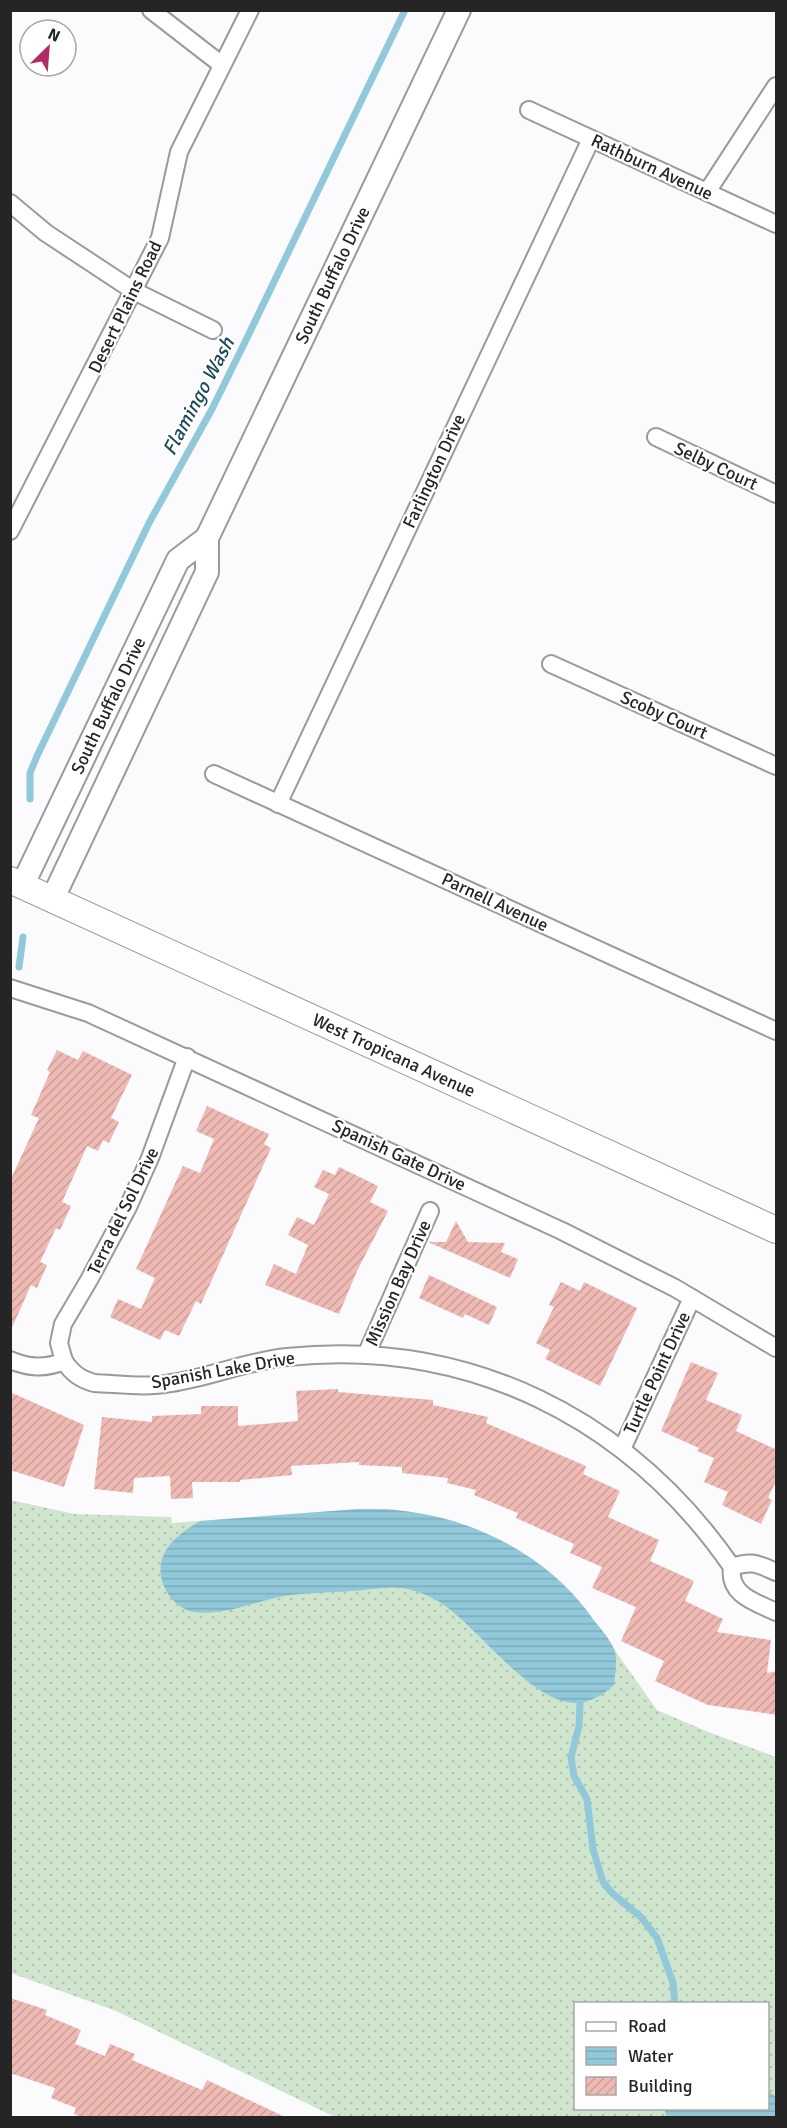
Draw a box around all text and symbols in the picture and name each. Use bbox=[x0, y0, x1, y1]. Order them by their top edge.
north arrow bbox=[18, 18, 78, 78]
text: N bbox=[45, 24, 63, 47]
street label: Rathburn Avenue bbox=[588, 129, 716, 205]
street label: South Buffalo Drive bbox=[290, 203, 375, 347]
street label: Desert Plains Road bbox=[83, 237, 167, 377]
water label: Flamingo Wash bbox=[157, 332, 241, 460]
street label: Farlington Drive bbox=[398, 410, 470, 532]
street label: Selby Court bbox=[671, 437, 761, 495]
street label: South Buffalo Drive bbox=[66, 633, 151, 778]
street label: Scoby Court bbox=[617, 686, 711, 744]
street label: Parnell Avenue bbox=[438, 868, 552, 936]
street label: West Tropicana Avenue bbox=[309, 1009, 479, 1102]
street label: Spanish Gate Drive bbox=[329, 1114, 469, 1196]
street label: Terra del Sol Drive bbox=[83, 1144, 163, 1278]
street label: Mission Bay Drive bbox=[360, 1217, 436, 1349]
street label: Turtle Point Drive bbox=[619, 1308, 695, 1438]
street label: Spanish Lake Drive bbox=[150, 1347, 296, 1393]
legend bbox=[574, 2002, 769, 2110]
text: Road bbox=[628, 2015, 667, 2037]
text: Water bbox=[628, 2045, 674, 2067]
text: Building bbox=[628, 2075, 692, 2097]

